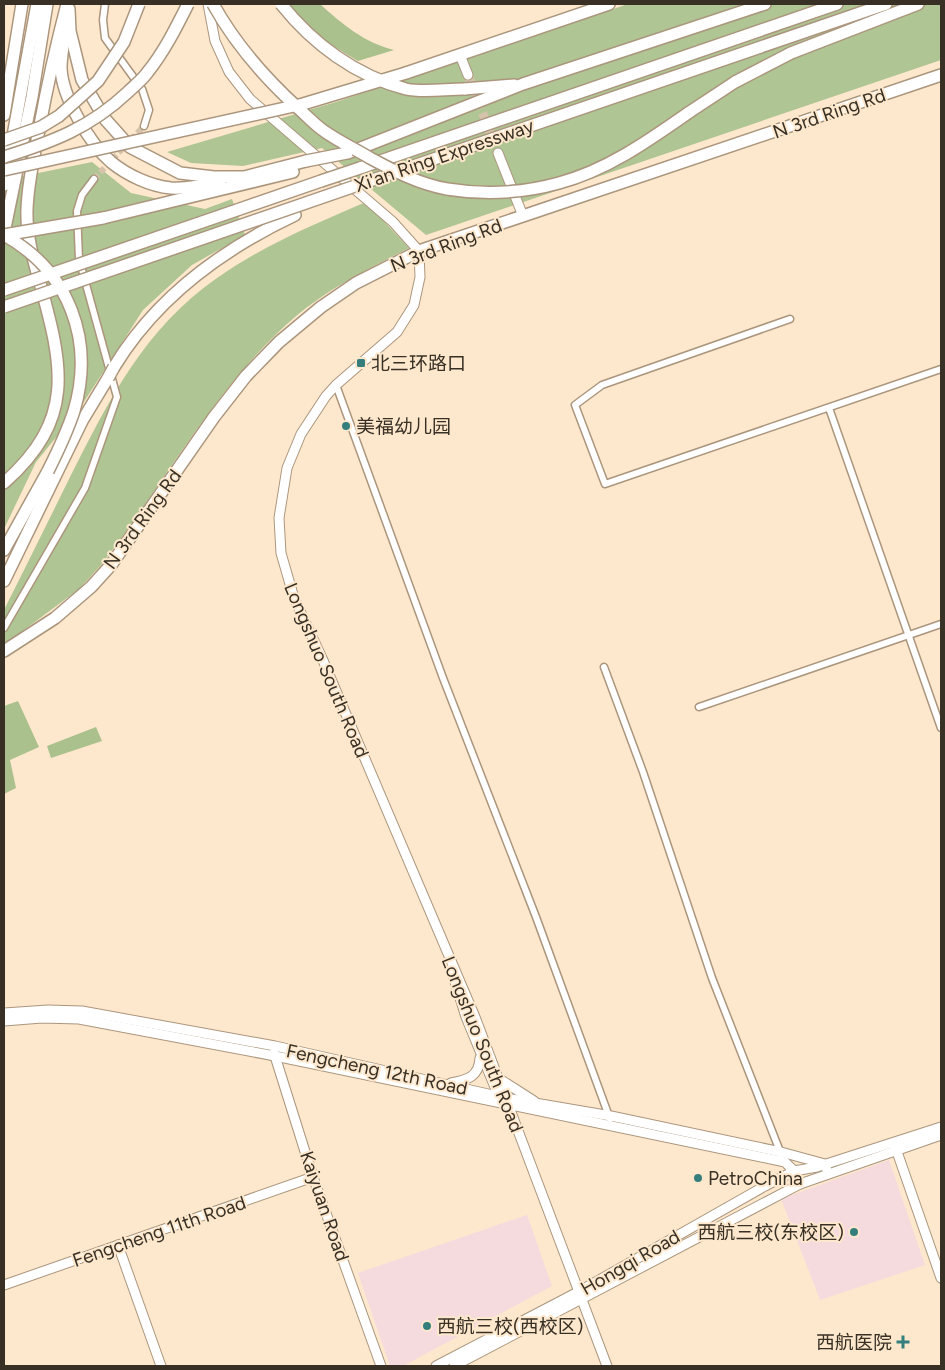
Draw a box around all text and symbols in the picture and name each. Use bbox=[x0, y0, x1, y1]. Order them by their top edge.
street label: N 3rd Ring Rd bbox=[770, 83, 889, 144]
street label: Xi'an Ring Expressway bbox=[352, 114, 537, 197]
street label: N 3rd Ring Rd bbox=[387, 214, 505, 277]
place label: 北三环路口 bbox=[371, 352, 466, 375]
marker: 北三环路口 bbox=[355, 357, 367, 369]
place label: 美福幼儿园 bbox=[356, 415, 451, 438]
marker: 美福幼儿园 bbox=[340, 420, 352, 432]
street label: N 3rd Ring Rd bbox=[98, 465, 186, 574]
street label: Longshuo South Road bbox=[279, 579, 374, 761]
street label: Longshuo South Road bbox=[437, 953, 528, 1136]
street label: Fengcheng 12th Road bbox=[284, 1039, 470, 1100]
street label: Kaiyuan Road bbox=[295, 1148, 354, 1264]
place label: PetroChina bbox=[708, 1167, 803, 1190]
marker: PetroChina bbox=[692, 1172, 704, 1184]
street label: Fengcheng 11th Road bbox=[69, 1191, 249, 1272]
place label: 西航三校(东校区) bbox=[698, 1221, 844, 1244]
street label: Hongqi Road bbox=[576, 1225, 684, 1300]
marker: 西航三校(东校区) bbox=[848, 1226, 860, 1238]
place label: 西航三校(西校区) bbox=[437, 1315, 583, 1338]
marker: 西航三校(西校区) bbox=[421, 1320, 433, 1332]
place label: 西航医院 bbox=[816, 1331, 892, 1354]
marker: 西航医院 bbox=[896, 1335, 910, 1349]

